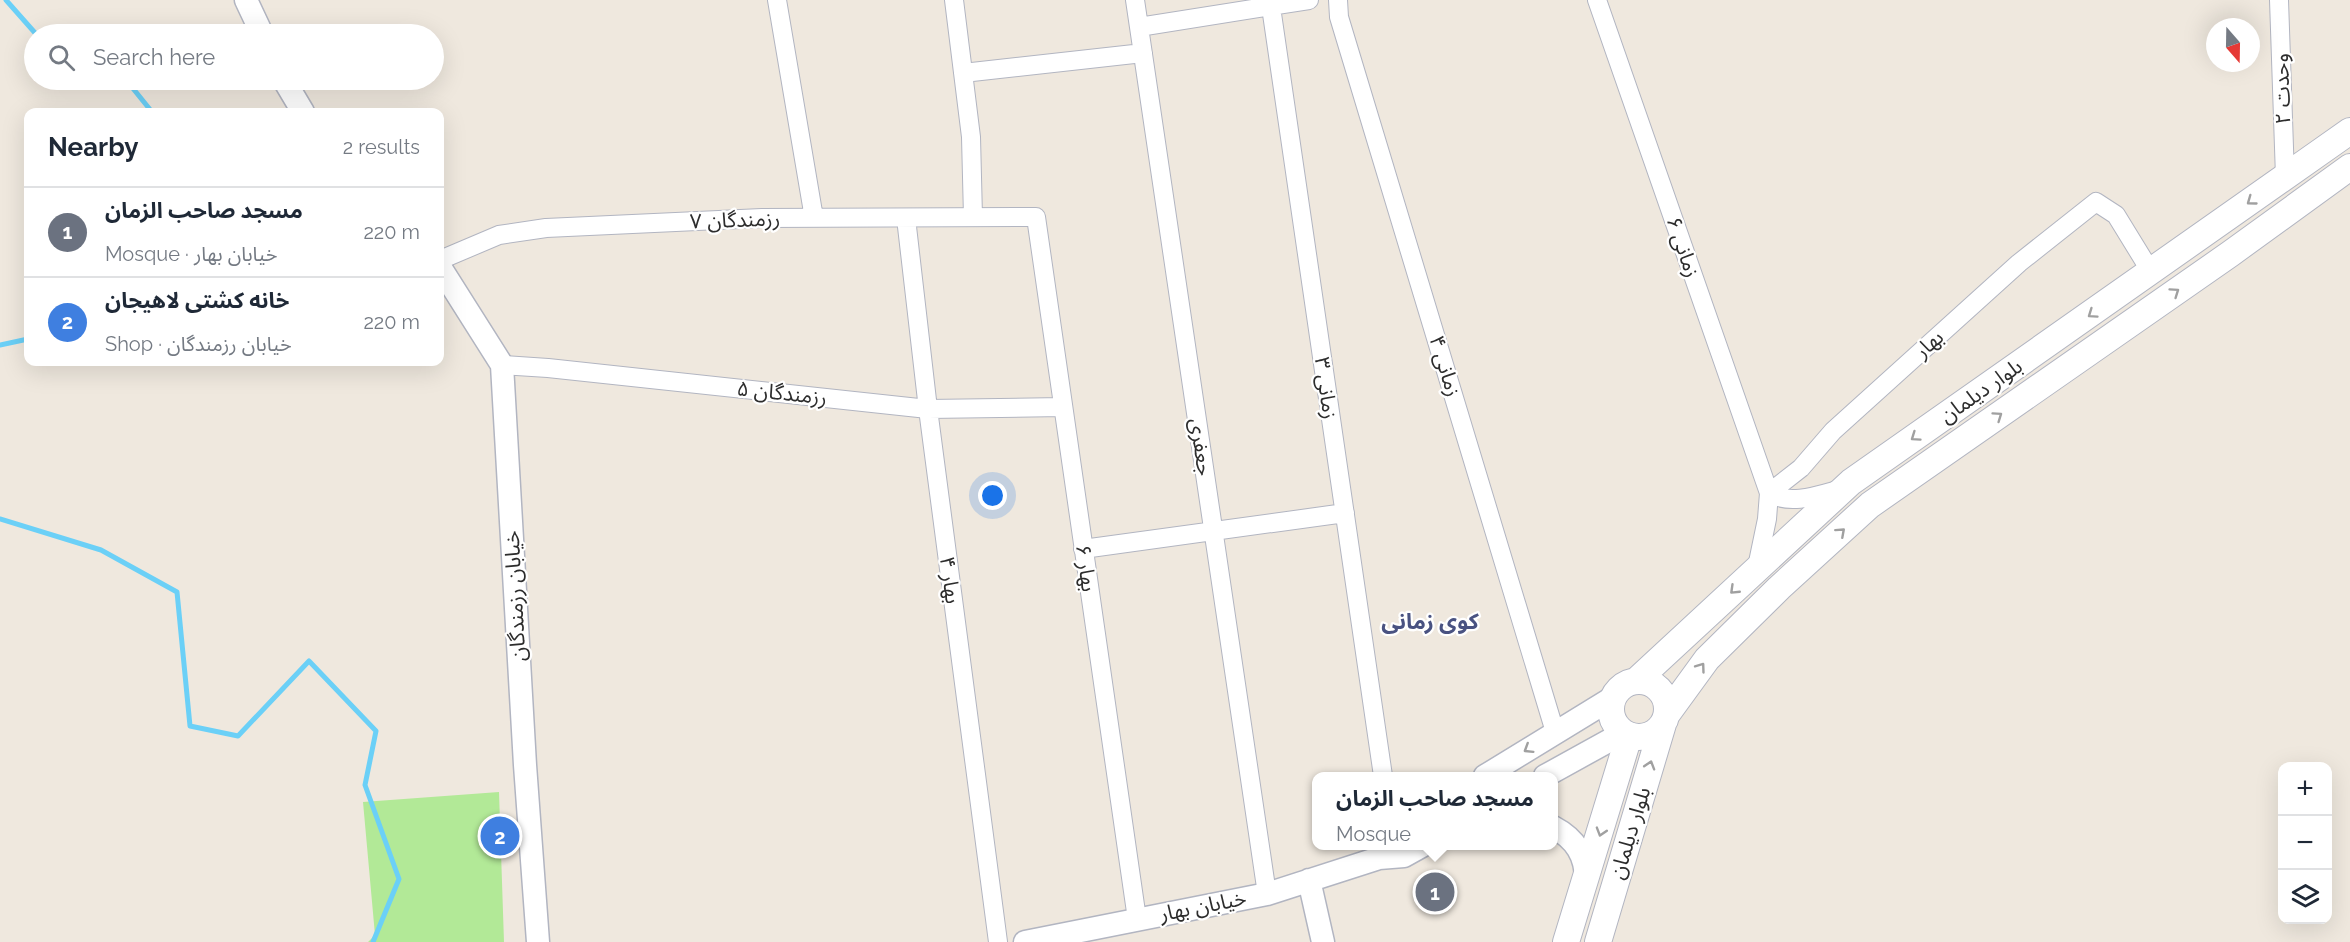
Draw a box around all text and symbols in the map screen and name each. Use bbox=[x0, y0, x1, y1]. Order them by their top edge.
north arrow bbox=[2206, 18, 2260, 72]
search box bbox=[24, 24, 444, 90]
icon: search bbox=[45, 41, 78, 74]
text: Search here bbox=[93, 44, 215, 70]
street label: وحدت ۲ bbox=[2268, 53, 2295, 125]
text: Nearby bbox=[48, 132, 138, 162]
text: 2 results bbox=[343, 135, 420, 159]
one-way arrow bbox=[2247, 194, 2258, 205]
text: مسجد صاحب الزمان bbox=[105, 197, 303, 223]
street label: رزمندگان ۷ bbox=[689, 205, 781, 234]
street label: زمانی ۶ bbox=[1661, 213, 1705, 280]
text: 1 bbox=[63, 220, 72, 244]
text: 220 m bbox=[363, 220, 420, 244]
text: Mosque · خیابان بهار bbox=[105, 242, 278, 266]
text: خانه کشتی لاهیجان bbox=[105, 287, 289, 313]
one-way arrow bbox=[2168, 288, 2179, 299]
one-way arrow bbox=[2087, 307, 2098, 318]
text: 2 bbox=[62, 310, 73, 334]
text: 220 m bbox=[363, 310, 420, 334]
street label: بهار bbox=[1908, 324, 1948, 364]
text: Shop · خیابان رزمندگان bbox=[105, 332, 292, 356]
street label: زمانی ۴ bbox=[1424, 332, 1467, 399]
street label: بلوار دیلمان bbox=[1935, 353, 2027, 428]
street label: زمانی ۳ bbox=[1310, 355, 1343, 421]
street label: رزمندگان ۵ bbox=[736, 375, 828, 410]
one-way arrow bbox=[1991, 412, 2002, 423]
street label: جعفری bbox=[1185, 416, 1218, 477]
one-way arrow bbox=[1910, 430, 1921, 441]
your location bbox=[978, 481, 1007, 510]
one-way arrow bbox=[1834, 528, 1845, 539]
street label: خیابان رزمندگان bbox=[499, 530, 530, 662]
street label: بهار ۶ bbox=[1071, 543, 1102, 593]
street label: بهار ۴ bbox=[935, 555, 966, 605]
one-way arrow bbox=[1730, 582, 1741, 593]
district label: کوی زمانی bbox=[1381, 608, 1480, 635]
one-way arrow bbox=[1694, 663, 1705, 674]
one-way arrow bbox=[1524, 742, 1534, 754]
one-way arrow bbox=[1643, 760, 1655, 771]
map controls bbox=[2278, 762, 2332, 924]
button: + bbox=[2278, 762, 2332, 816]
popup bbox=[1312, 772, 1558, 850]
street label: بلوار دیلمان bbox=[1604, 784, 1655, 882]
text: مسجد صاحب الزمان bbox=[1336, 785, 1534, 811]
pin: 2 bbox=[480, 814, 520, 858]
button: − bbox=[2278, 816, 2332, 870]
text: Mosque bbox=[1336, 822, 1411, 846]
one-way arrow bbox=[1596, 826, 1608, 837]
pin: 1 bbox=[1416, 870, 1454, 914]
button: layers bbox=[2278, 870, 2332, 924]
street label: خیابان بهار bbox=[1156, 885, 1248, 926]

